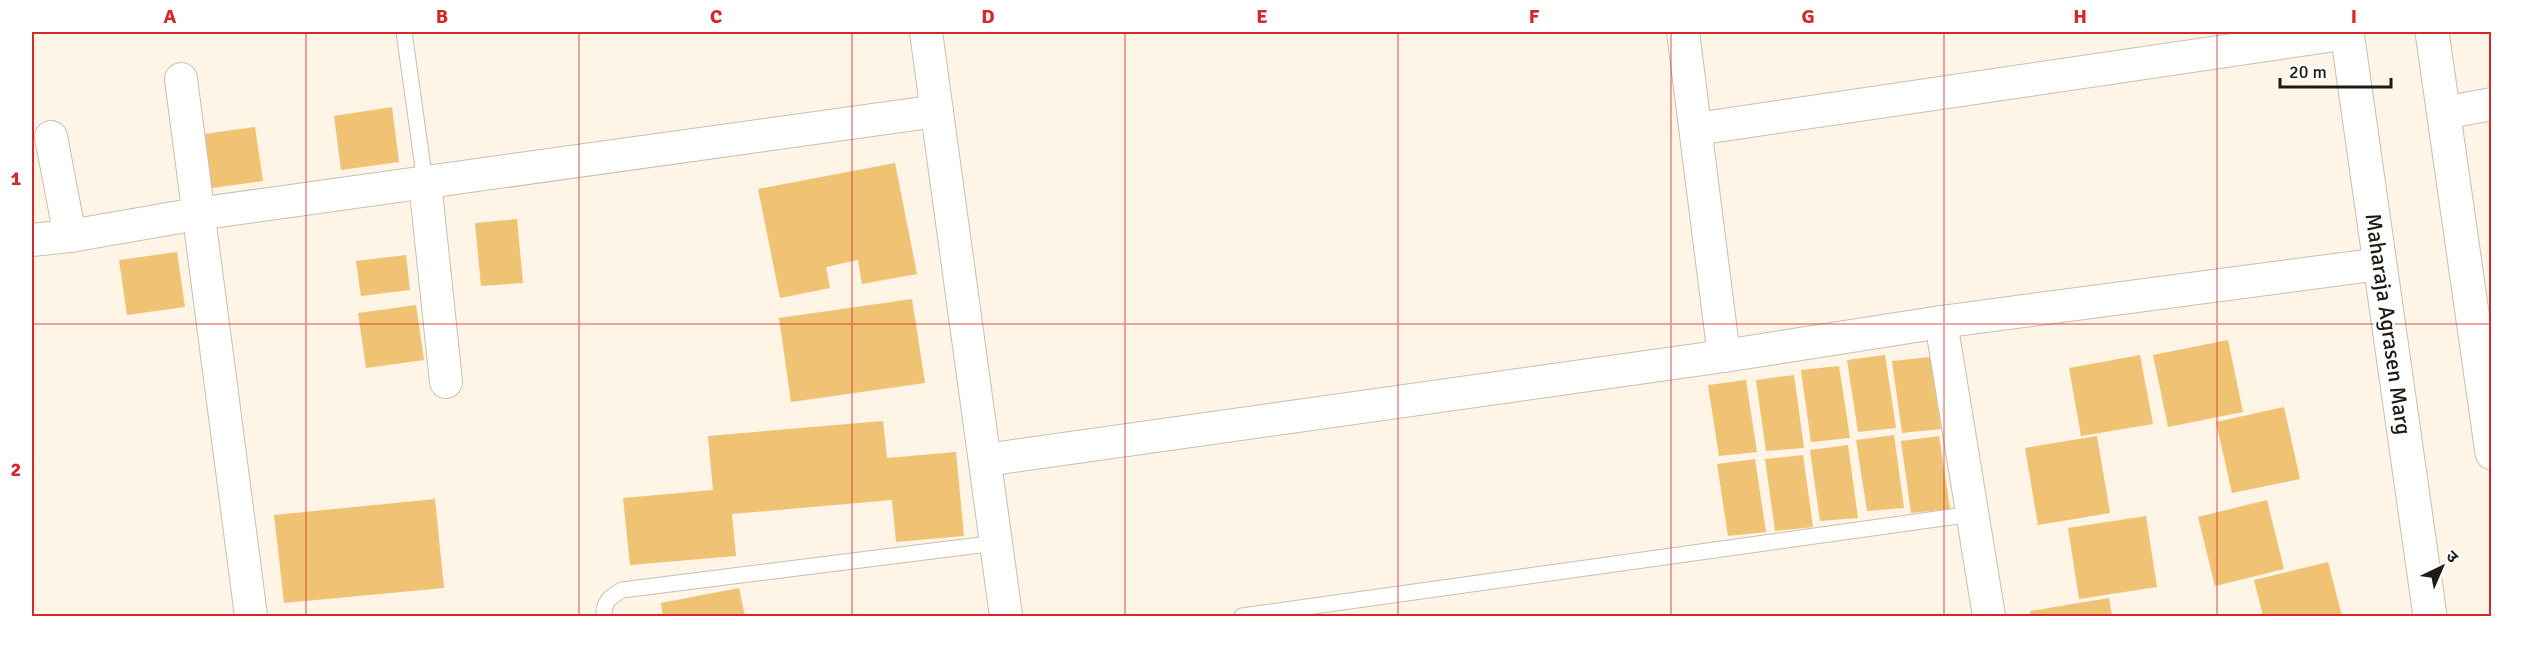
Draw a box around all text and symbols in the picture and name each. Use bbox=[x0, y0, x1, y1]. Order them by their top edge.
text: A bbox=[164, 4, 177, 29]
text: B bbox=[436, 4, 448, 29]
text: C bbox=[710, 4, 722, 29]
text: D bbox=[981, 4, 995, 29]
text: E bbox=[1256, 4, 1268, 29]
text: F bbox=[1529, 4, 1540, 29]
text: G bbox=[1801, 4, 1815, 29]
text: H bbox=[2073, 4, 2087, 29]
text: I bbox=[2351, 4, 2357, 29]
scale bar bbox=[2280, 51, 2391, 89]
text: 20 m bbox=[2289, 61, 2327, 83]
text: 1 bbox=[11, 166, 22, 191]
street label: Maharaja Agrasen Marg bbox=[2360, 212, 2417, 436]
text: 2 bbox=[11, 457, 21, 482]
north arrow bbox=[2412, 537, 2472, 597]
text: उ bbox=[2441, 546, 2462, 568]

